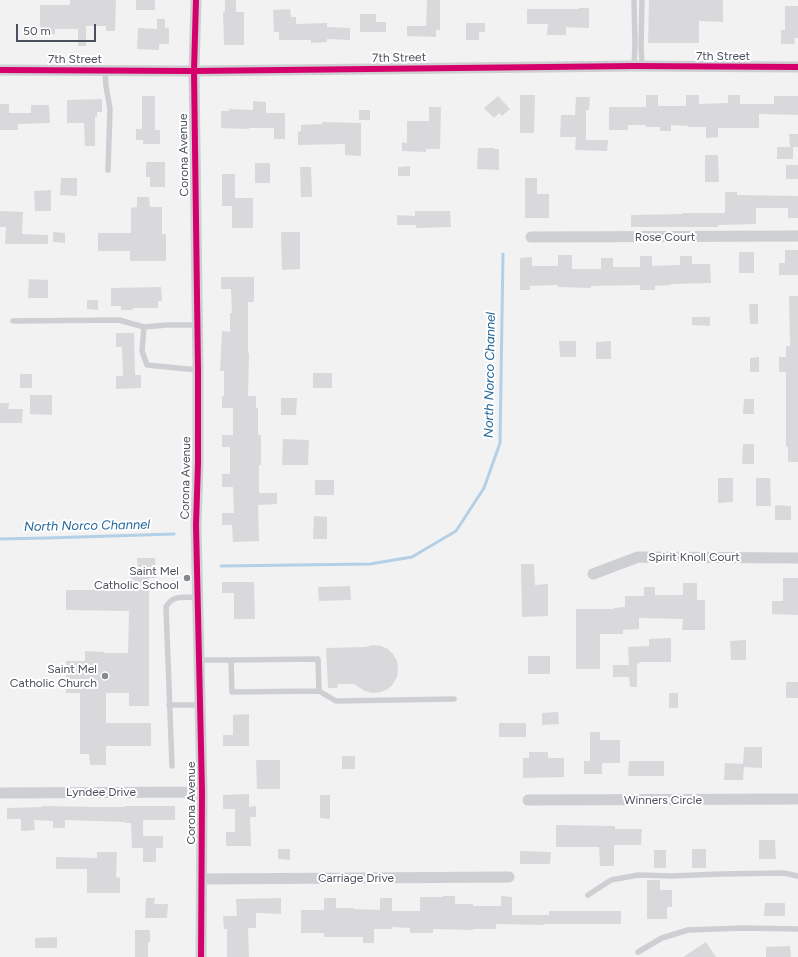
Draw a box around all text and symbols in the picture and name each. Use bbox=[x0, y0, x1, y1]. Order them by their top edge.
scale bar bbox=[18, 16, 98, 42]
text: 50 m bbox=[23, 24, 51, 38]
street label: 7th Street bbox=[696, 49, 750, 63]
street label: 7th Street bbox=[372, 50, 426, 66]
street label: 7th Street bbox=[48, 52, 102, 66]
street label: Corona Avenue bbox=[176, 113, 192, 197]
street label: Rose Court bbox=[635, 230, 695, 244]
water label: North Norco Channel bbox=[481, 312, 499, 438]
street label: Corona Avenue bbox=[178, 436, 194, 520]
water label: North Norco Channel bbox=[24, 517, 150, 535]
street label: Spirit Knoll Court bbox=[648, 550, 740, 564]
place label: Saint Mel Catholic School bbox=[94, 564, 179, 592]
marker: Saint Mel Catholic School bbox=[182, 573, 192, 583]
place label: Saint Mel Catholic Church bbox=[10, 662, 97, 690]
marker: Saint Mel Catholic Church bbox=[100, 671, 110, 681]
street label: Corona Avenue bbox=[184, 762, 198, 844]
street label: Lyndee Drive bbox=[66, 785, 136, 799]
street label: Winners Circle bbox=[624, 793, 702, 807]
street label: Carriage Drive bbox=[318, 871, 394, 885]

